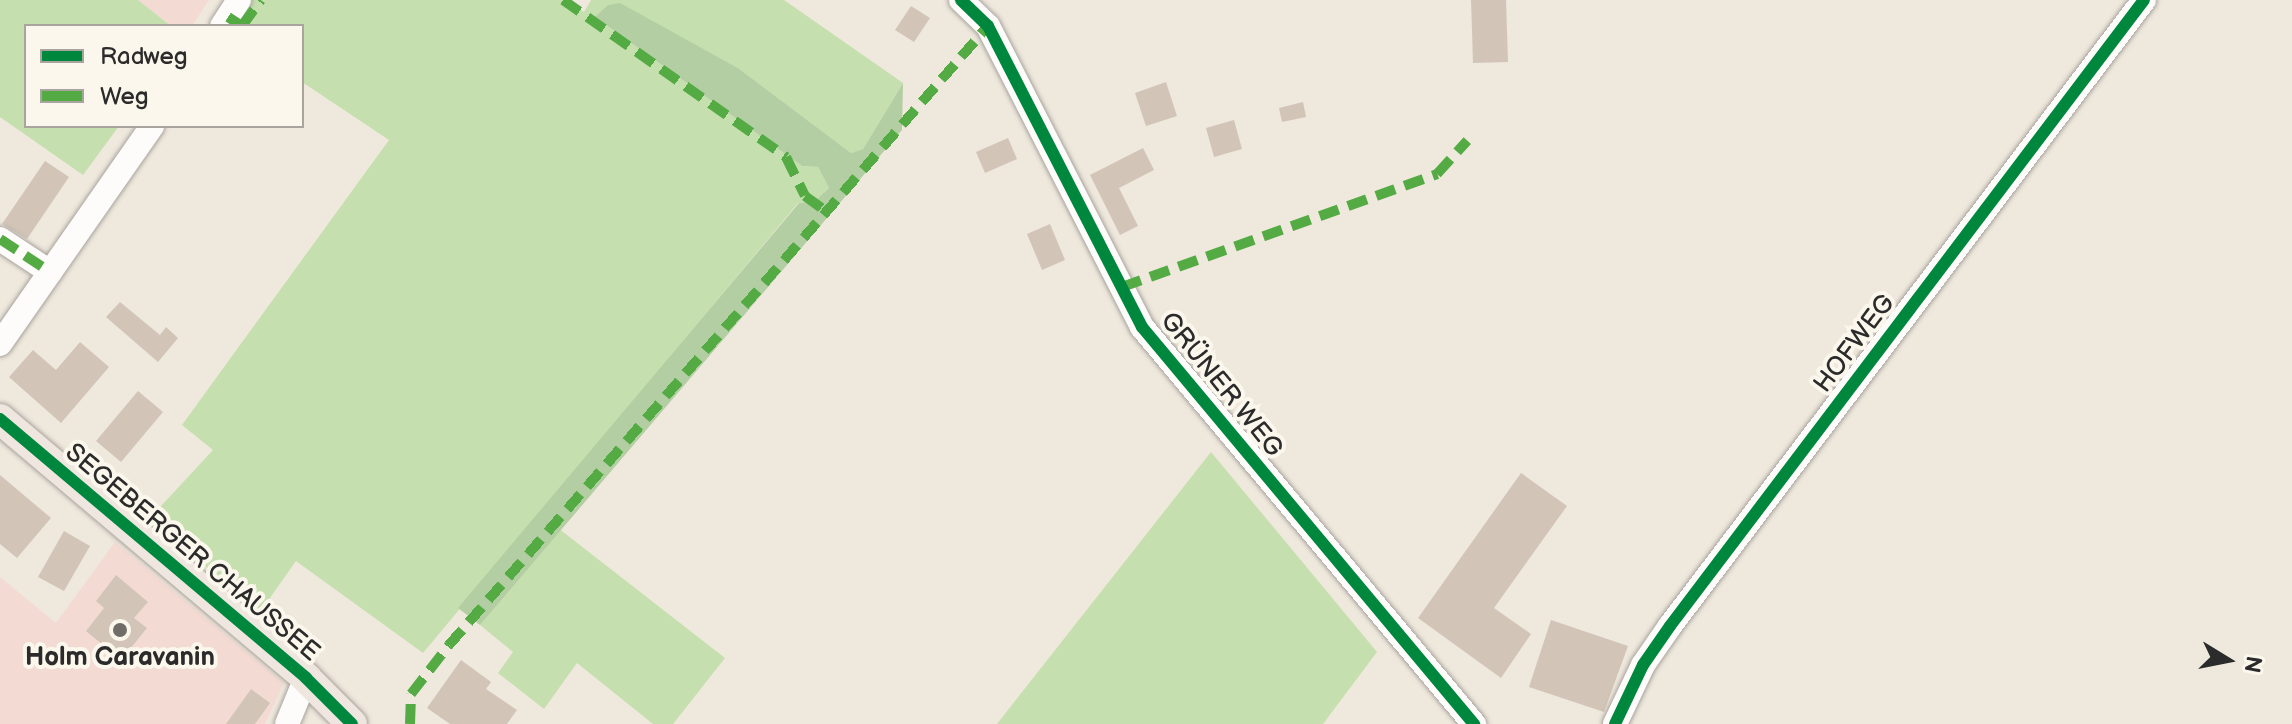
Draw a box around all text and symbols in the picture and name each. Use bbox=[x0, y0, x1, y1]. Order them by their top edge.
legend bbox=[24, 24, 304, 128]
text: Radweg bbox=[100, 42, 187, 71]
text: Weg bbox=[100, 82, 149, 111]
street label: HOFWEG bbox=[1808, 289, 1902, 399]
street label: GRÜNER WEG bbox=[1153, 306, 1289, 464]
street label: SEGEBERGER CHAUSSEE bbox=[59, 437, 325, 669]
north arrow bbox=[2188, 620, 2268, 700]
marker: Holm Caravanin bbox=[111, 621, 129, 639]
place label: Holm Caravanin bbox=[25, 642, 215, 674]
text: N bbox=[2237, 654, 2267, 675]

